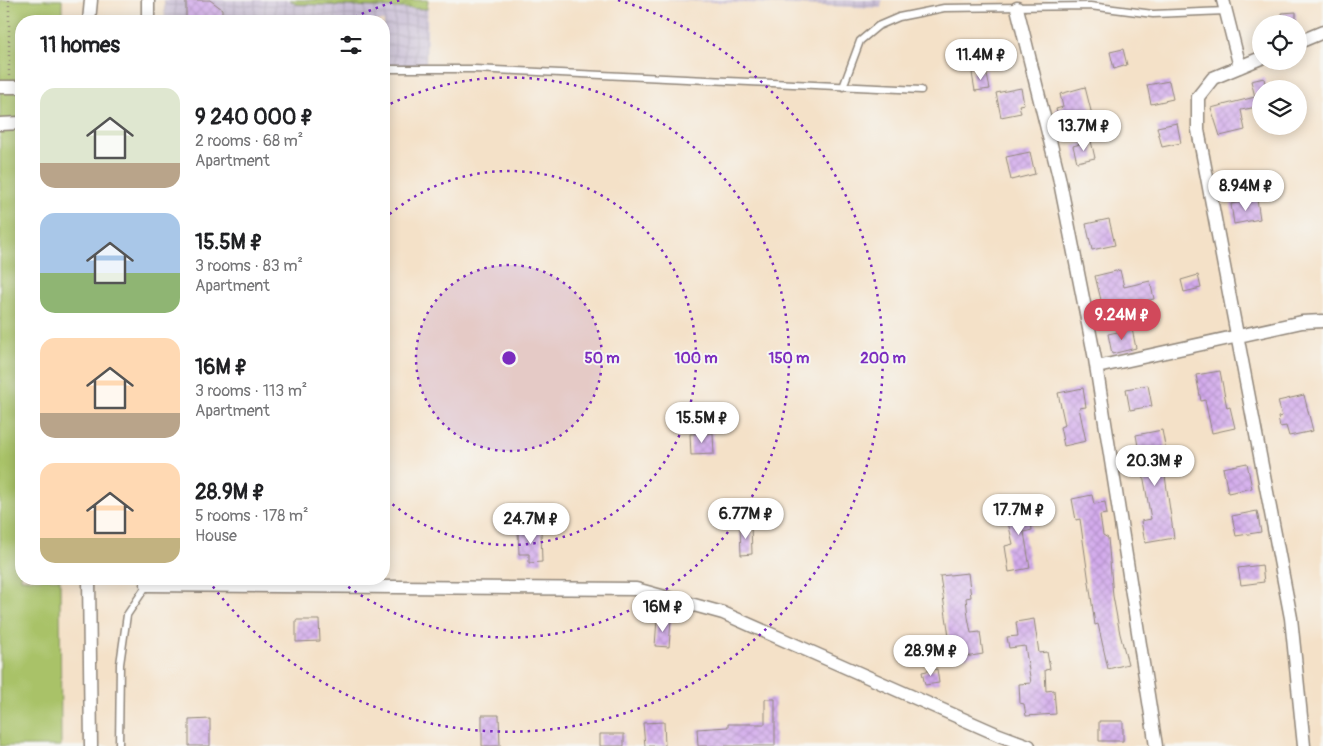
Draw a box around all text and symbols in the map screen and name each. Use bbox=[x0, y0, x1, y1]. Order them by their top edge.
map controls bbox=[1252, 15, 1307, 135]
button: locate bbox=[1252, 15, 1307, 70]
icon: filters bbox=[337, 31, 365, 59]
text: 11 homes bbox=[40, 32, 120, 59]
pin: 11.4M ₽ bbox=[935, 38, 1027, 81]
text: 11.4M ₽ bbox=[956, 45, 1006, 65]
button: layers bbox=[1252, 80, 1307, 135]
text: 9 240 000 ₽ bbox=[195, 104, 313, 131]
icon: home bbox=[80, 108, 140, 168]
pin: 13.7M ₽ bbox=[1038, 110, 1130, 152]
text: 13.7M ₽ bbox=[1058, 116, 1110, 136]
text: 2 rooms · 68 m² bbox=[195, 131, 303, 151]
text: Apartment bbox=[195, 151, 270, 171]
pin: 8.94M ₽ bbox=[1200, 170, 1292, 212]
text: 8.94M ₽ bbox=[1219, 176, 1273, 196]
text: 15.5M ₽ bbox=[195, 229, 263, 256]
icon: home bbox=[80, 233, 140, 293]
text: 3 rooms · 83 m² bbox=[195, 256, 303, 276]
text: Apartment bbox=[195, 276, 270, 296]
pin: 9.24M ₽ bbox=[1076, 298, 1168, 341]
text: 9.24M ₽ bbox=[1095, 305, 1149, 325]
centre of rings bbox=[500, 349, 518, 367]
text: 50 m bbox=[585, 349, 619, 368]
text: 100 m bbox=[675, 349, 717, 368]
text: 150 m bbox=[769, 349, 809, 368]
text: 200 m bbox=[860, 349, 906, 368]
text: 16M ₽ bbox=[195, 354, 248, 381]
icon: home bbox=[80, 358, 140, 418]
text: 3 rooms · 113 m² bbox=[195, 381, 307, 401]
text: Apartment bbox=[195, 401, 270, 421]
pin: 15.5M ₽ bbox=[656, 402, 748, 444]
text: 15.5M ₽ bbox=[676, 408, 728, 428]
pin: 20.3M ₽ bbox=[1109, 444, 1201, 487]
text: 20.3M ₽ bbox=[1127, 451, 1183, 471]
text: 28.9M ₽ bbox=[195, 479, 265, 506]
icon: home bbox=[80, 483, 140, 543]
pin: 17.7M ₽ bbox=[973, 494, 1065, 536]
pin: 6.77M ₽ bbox=[700, 498, 792, 540]
text: 17.7M ₽ bbox=[993, 500, 1045, 520]
pin: 24.7M ₽ bbox=[485, 502, 577, 545]
text: 6.77M ₽ bbox=[719, 504, 773, 524]
text: 5 rooms · 178 m² bbox=[195, 506, 308, 526]
text: 24.7M ₽ bbox=[504, 509, 558, 529]
text: House bbox=[195, 526, 237, 546]
pin: 16M ₽ bbox=[628, 590, 698, 633]
text: 16M ₽ bbox=[643, 597, 683, 617]
pin: 28.9M ₽ bbox=[885, 634, 977, 677]
text: 28.9M ₽ bbox=[904, 641, 958, 661]

